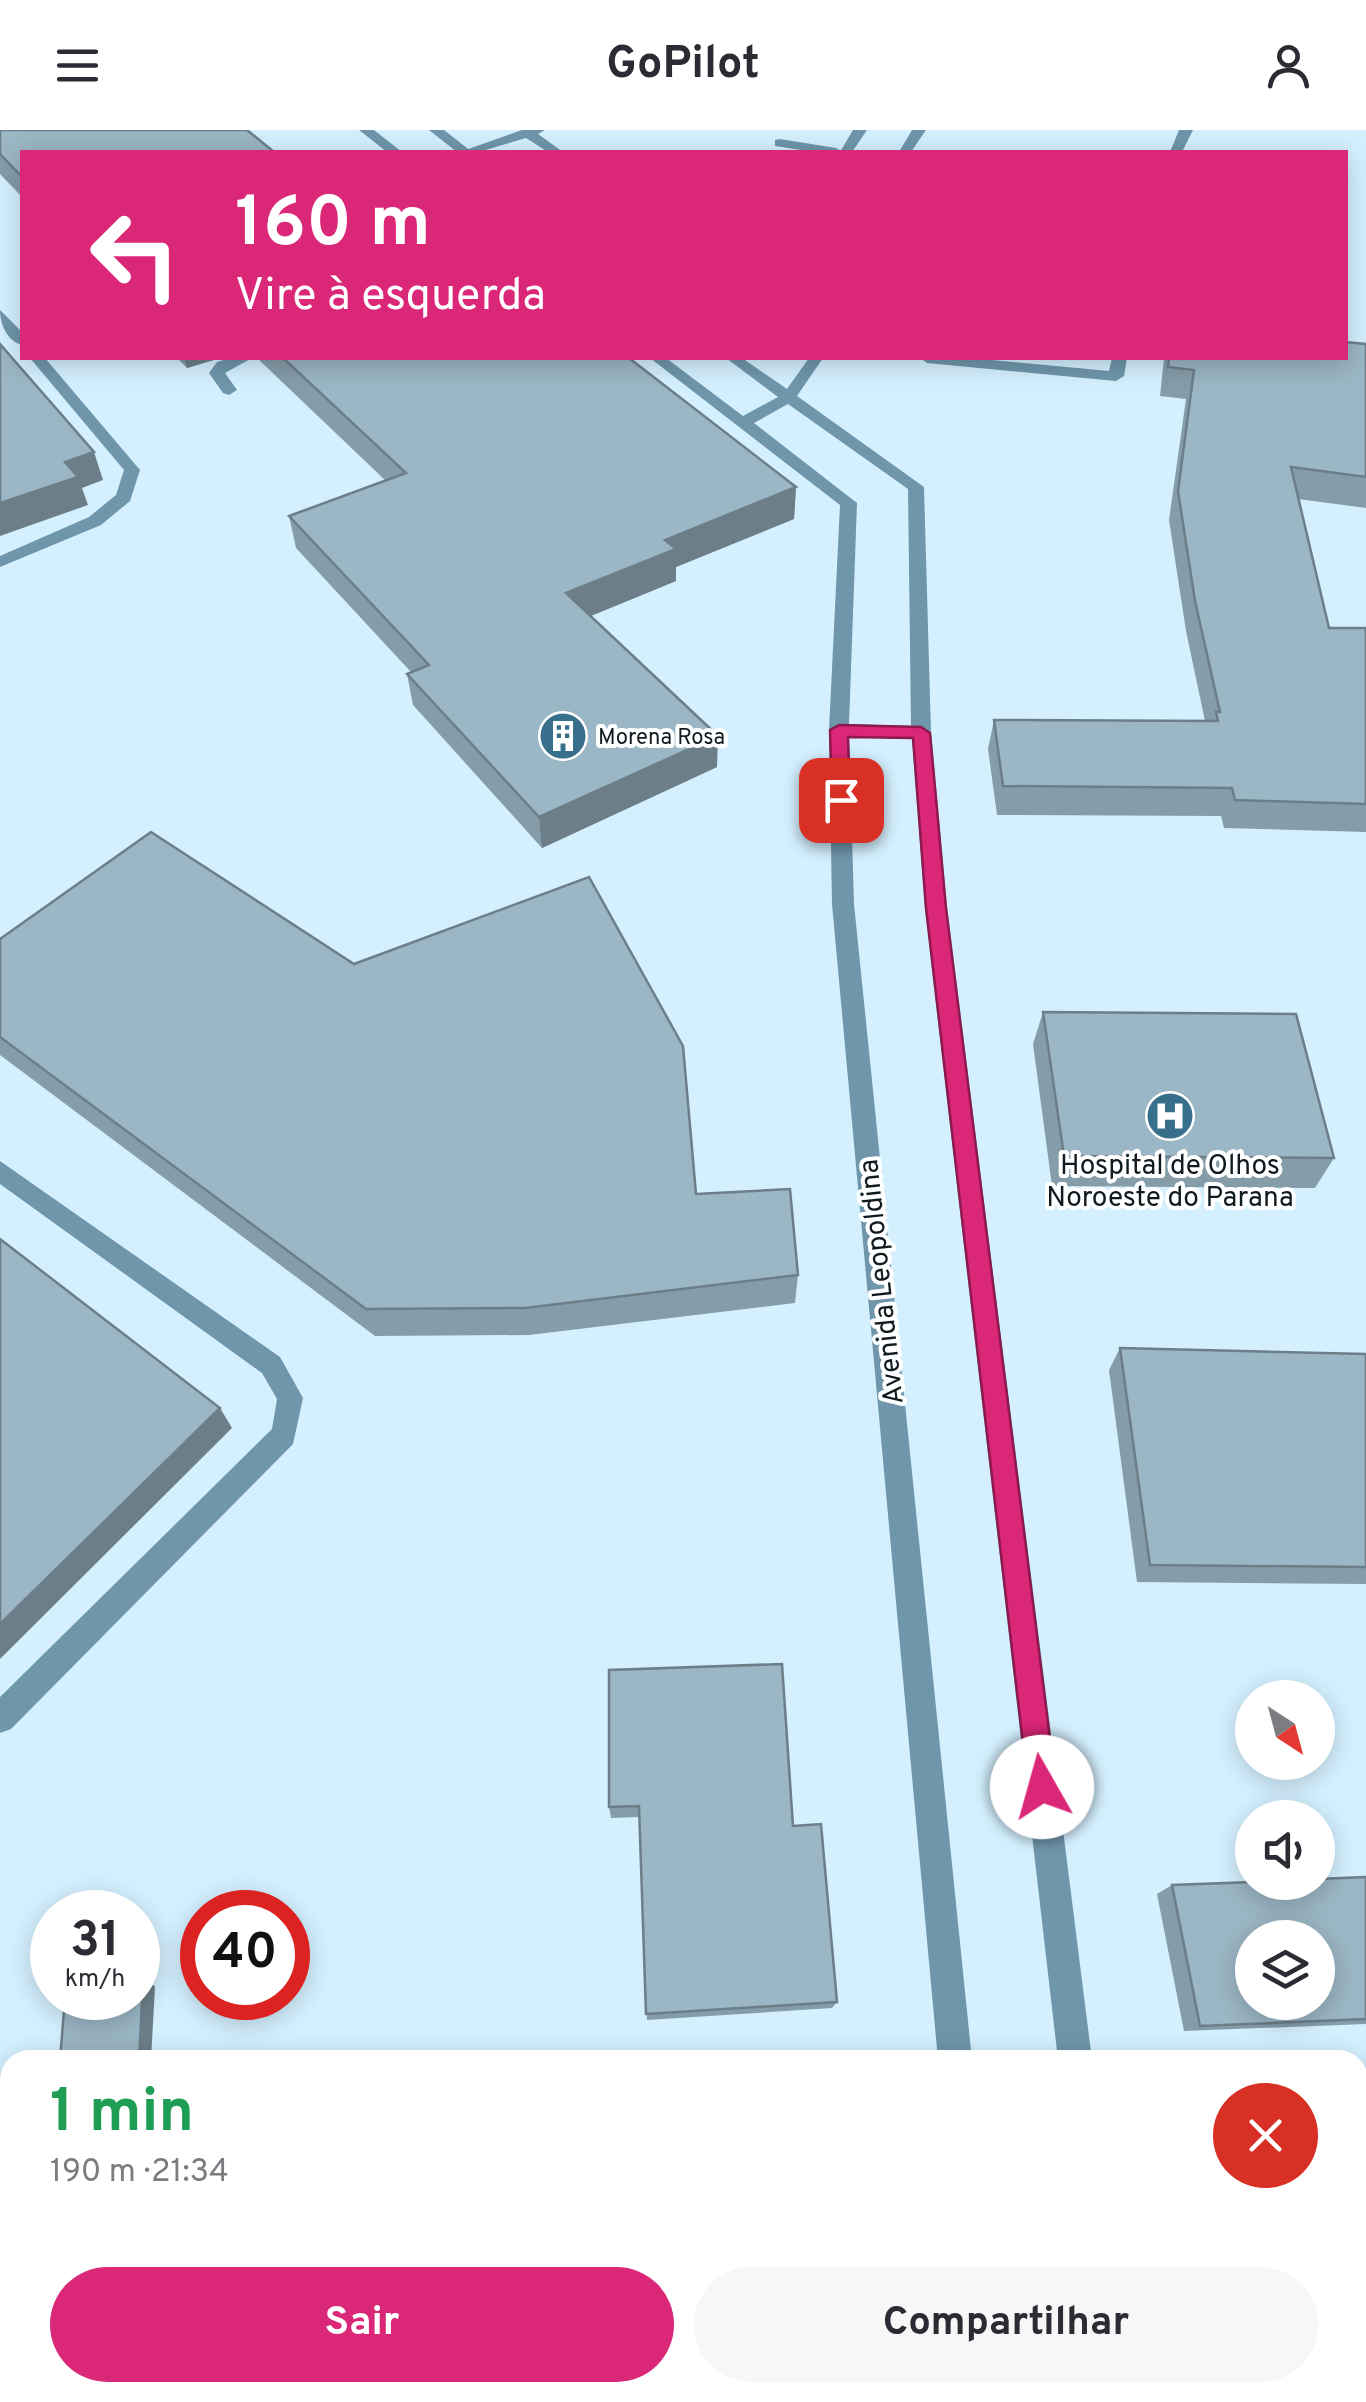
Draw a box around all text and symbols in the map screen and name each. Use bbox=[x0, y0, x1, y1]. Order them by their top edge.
text: GoPilot bbox=[606, 37, 760, 94]
icon: menu bbox=[50, 38, 105, 93]
icon: person bbox=[1261, 38, 1316, 93]
text: 160 m bbox=[235, 182, 431, 271]
icon: left bbox=[70, 190, 200, 320]
text: Vire à esquerda bbox=[235, 269, 546, 326]
building icon: Morena Rosa bbox=[537, 710, 589, 762]
place label: Morena Rosa bbox=[598, 725, 725, 752]
pin bbox=[799, 758, 884, 843]
icon: arrive bbox=[814, 773, 869, 828]
hospital icon: Hospital de Olhos Noroeste do Parana bbox=[1144, 1090, 1196, 1142]
place label: Hospital de Olhos Noroeste do Parana bbox=[1046, 1149, 1294, 1217]
street label: Avenida Leopoldina bbox=[852, 1157, 914, 1406]
north arrow bbox=[1235, 1680, 1335, 1780]
map controls bbox=[1235, 1680, 1335, 2020]
position arrow bbox=[990, 1735, 1094, 1839]
button: sound bbox=[1235, 1800, 1335, 1900]
speed limit sign: 40 bbox=[180, 1890, 310, 2020]
text: 31 bbox=[70, 1911, 120, 1974]
button: layers bbox=[1235, 1920, 1335, 2020]
text: km/h bbox=[65, 1964, 125, 1996]
text: 1 min bbox=[50, 2077, 194, 2153]
button: close bbox=[1213, 2083, 1318, 2188]
text: 190 m · 21:34 bbox=[50, 2153, 229, 2193]
button: Sair bbox=[50, 2267, 674, 2382]
button: Compartilhar bbox=[694, 2267, 1318, 2382]

